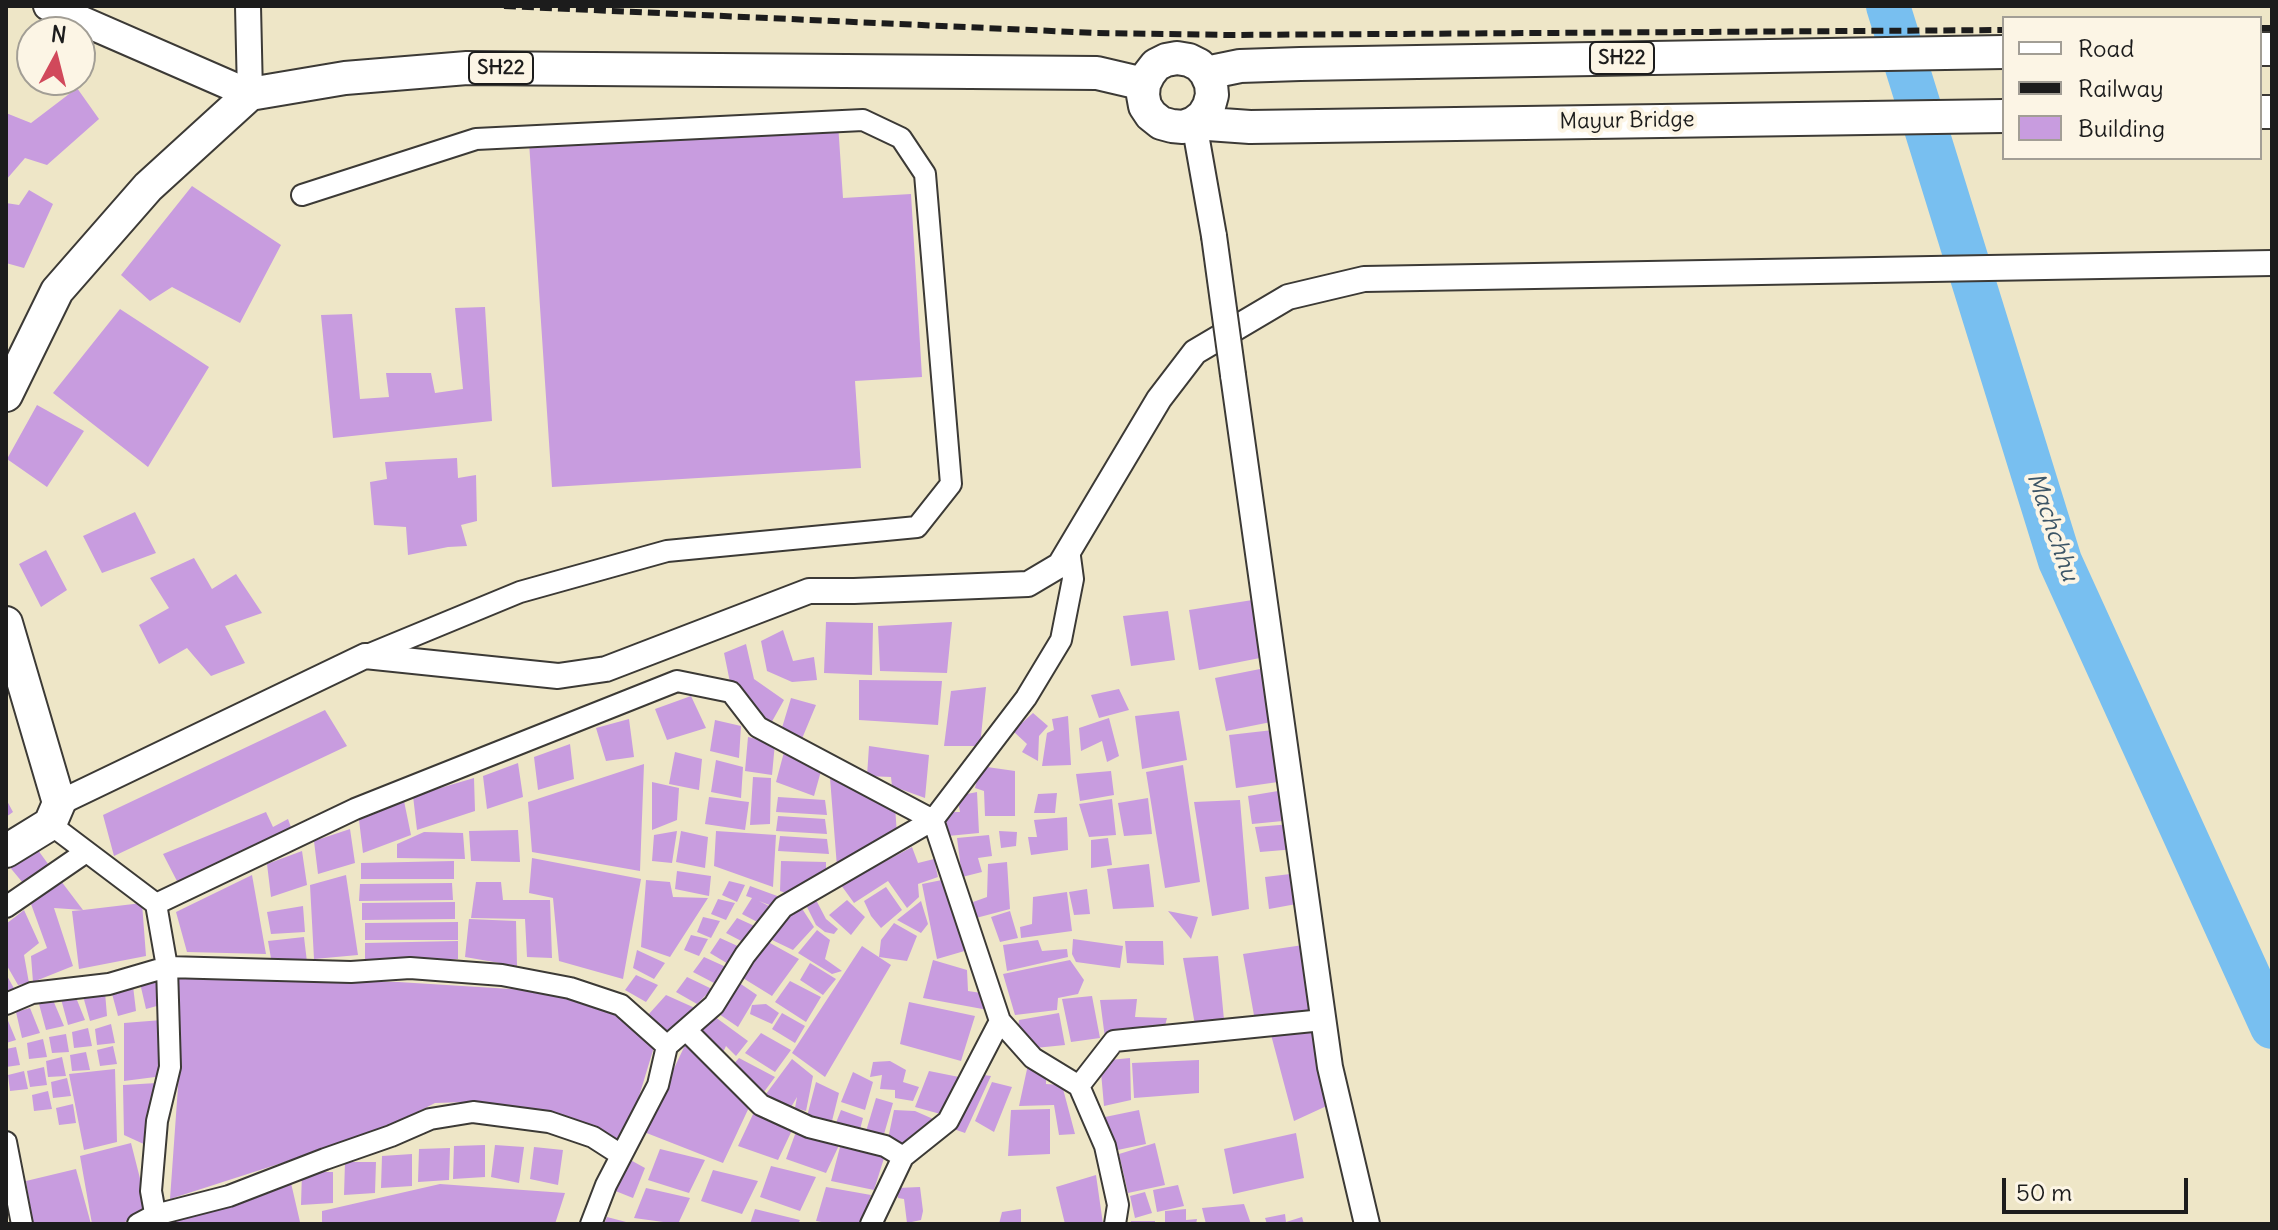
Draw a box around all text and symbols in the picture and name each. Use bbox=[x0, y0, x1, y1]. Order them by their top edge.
north arrow bbox=[16, 16, 96, 96]
legend bbox=[2002, 16, 2262, 160]
text: N bbox=[49, 19, 68, 49]
text: Road bbox=[2078, 33, 2134, 63]
road number: SH22 bbox=[1590, 42, 1654, 74]
road number: SH22 bbox=[469, 52, 533, 84]
text: Railway bbox=[2078, 73, 2164, 103]
street label: Mayur Bridge bbox=[1559, 107, 1695, 135]
text: Building bbox=[2078, 113, 2165, 143]
water label: Machchhu bbox=[2020, 469, 2084, 585]
scale bar bbox=[2006, 1162, 2192, 1212]
text: 50 m bbox=[2016, 1177, 2072, 1207]

